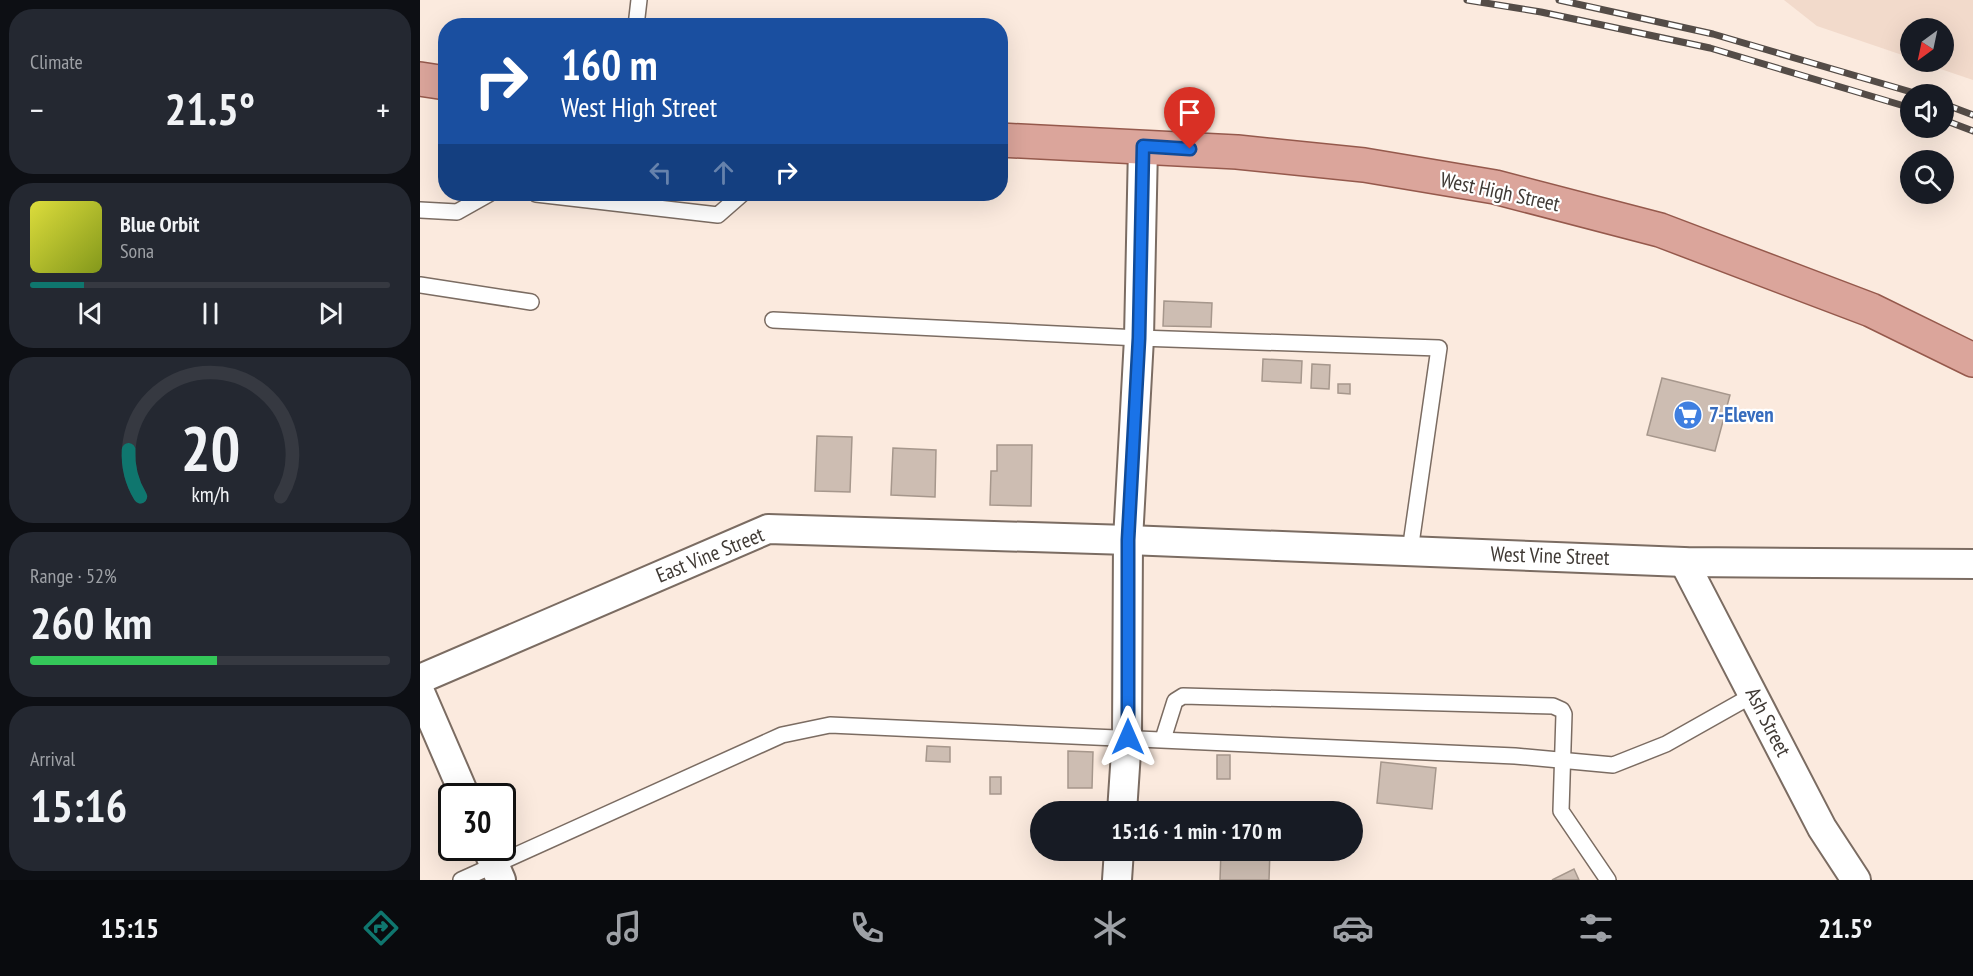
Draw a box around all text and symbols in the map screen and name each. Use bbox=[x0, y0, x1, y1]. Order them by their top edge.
north arrow bbox=[1900, 18, 1954, 72]
map controls bbox=[1900, 18, 1954, 204]
text: 160 m bbox=[561, 37, 658, 92]
icon: right bbox=[462, 42, 540, 120]
text: Climate bbox=[30, 49, 83, 75]
text: 21.5° bbox=[165, 79, 255, 137]
button: sound bbox=[1900, 84, 1954, 138]
pin bbox=[1164, 87, 1215, 149]
text: − bbox=[30, 88, 44, 131]
text: + bbox=[376, 88, 390, 131]
text: West High Street bbox=[561, 90, 717, 124]
icon: arrive bbox=[1173, 96, 1206, 129]
button: search bbox=[1900, 150, 1954, 204]
icon: left bbox=[644, 156, 677, 189]
icon: ahead bbox=[707, 156, 740, 189]
icon: right bbox=[770, 156, 803, 189]
street label: West High Street bbox=[1438, 166, 1563, 217]
text: Blue Orbit bbox=[120, 210, 199, 238]
text: Sona bbox=[120, 238, 154, 264]
icon: previous bbox=[74, 297, 107, 330]
icon: pause bbox=[194, 297, 227, 330]
icon: next bbox=[314, 297, 347, 330]
supermarket icon: 7-Eleven bbox=[1672, 399, 1704, 431]
place label: 7-Eleven bbox=[1709, 401, 1774, 428]
text: 20 bbox=[180, 407, 240, 488]
text: km/h bbox=[191, 480, 229, 508]
street label: East Vine Street bbox=[652, 521, 768, 588]
street label: West Vine Street bbox=[1490, 540, 1610, 571]
text: Range · 52% bbox=[30, 563, 117, 589]
text: 260 km bbox=[30, 593, 152, 651]
street label: Ash Street bbox=[1740, 683, 1797, 761]
position arrow bbox=[1096, 705, 1160, 769]
text: Arrival bbox=[30, 746, 75, 772]
text: 15:16 bbox=[30, 776, 127, 834]
speed limit sign: 30 bbox=[438, 783, 516, 861]
text: 15:16 · 1 min · 170 m bbox=[1111, 817, 1282, 845]
icon: directions bbox=[360, 907, 402, 949]
icon: music bbox=[603, 907, 645, 949]
icon: phone bbox=[846, 907, 888, 949]
icon: climate bbox=[1089, 907, 1131, 949]
icon: car bbox=[1332, 907, 1374, 949]
icon: filters bbox=[1575, 907, 1617, 949]
text: 15:15 bbox=[101, 911, 159, 945]
text: 21.5° bbox=[1818, 911, 1872, 945]

